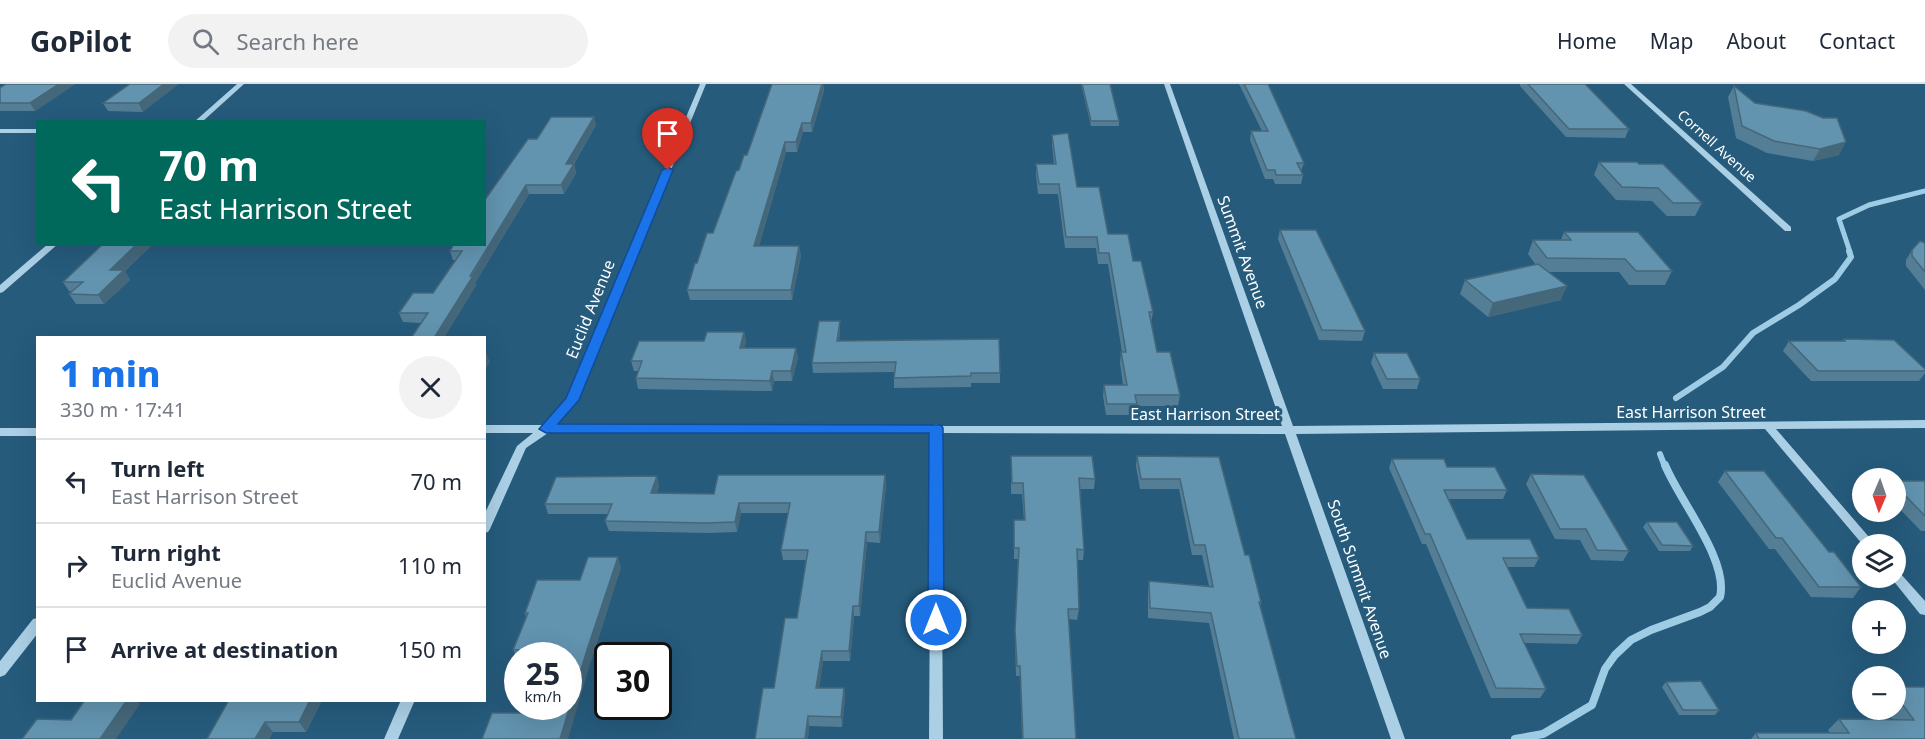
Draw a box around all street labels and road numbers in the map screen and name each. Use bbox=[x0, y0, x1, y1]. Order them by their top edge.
street label: Cornell Avenue bbox=[1674, 105, 1761, 186]
street label: Summit Avenue bbox=[1212, 192, 1274, 312]
street label: Euclid Avenue bbox=[560, 256, 620, 362]
street label: East Harrison Street bbox=[1616, 401, 1766, 423]
street label: East Harrison Street bbox=[1130, 403, 1280, 425]
street label: South Summit Avenue bbox=[1322, 496, 1398, 662]

